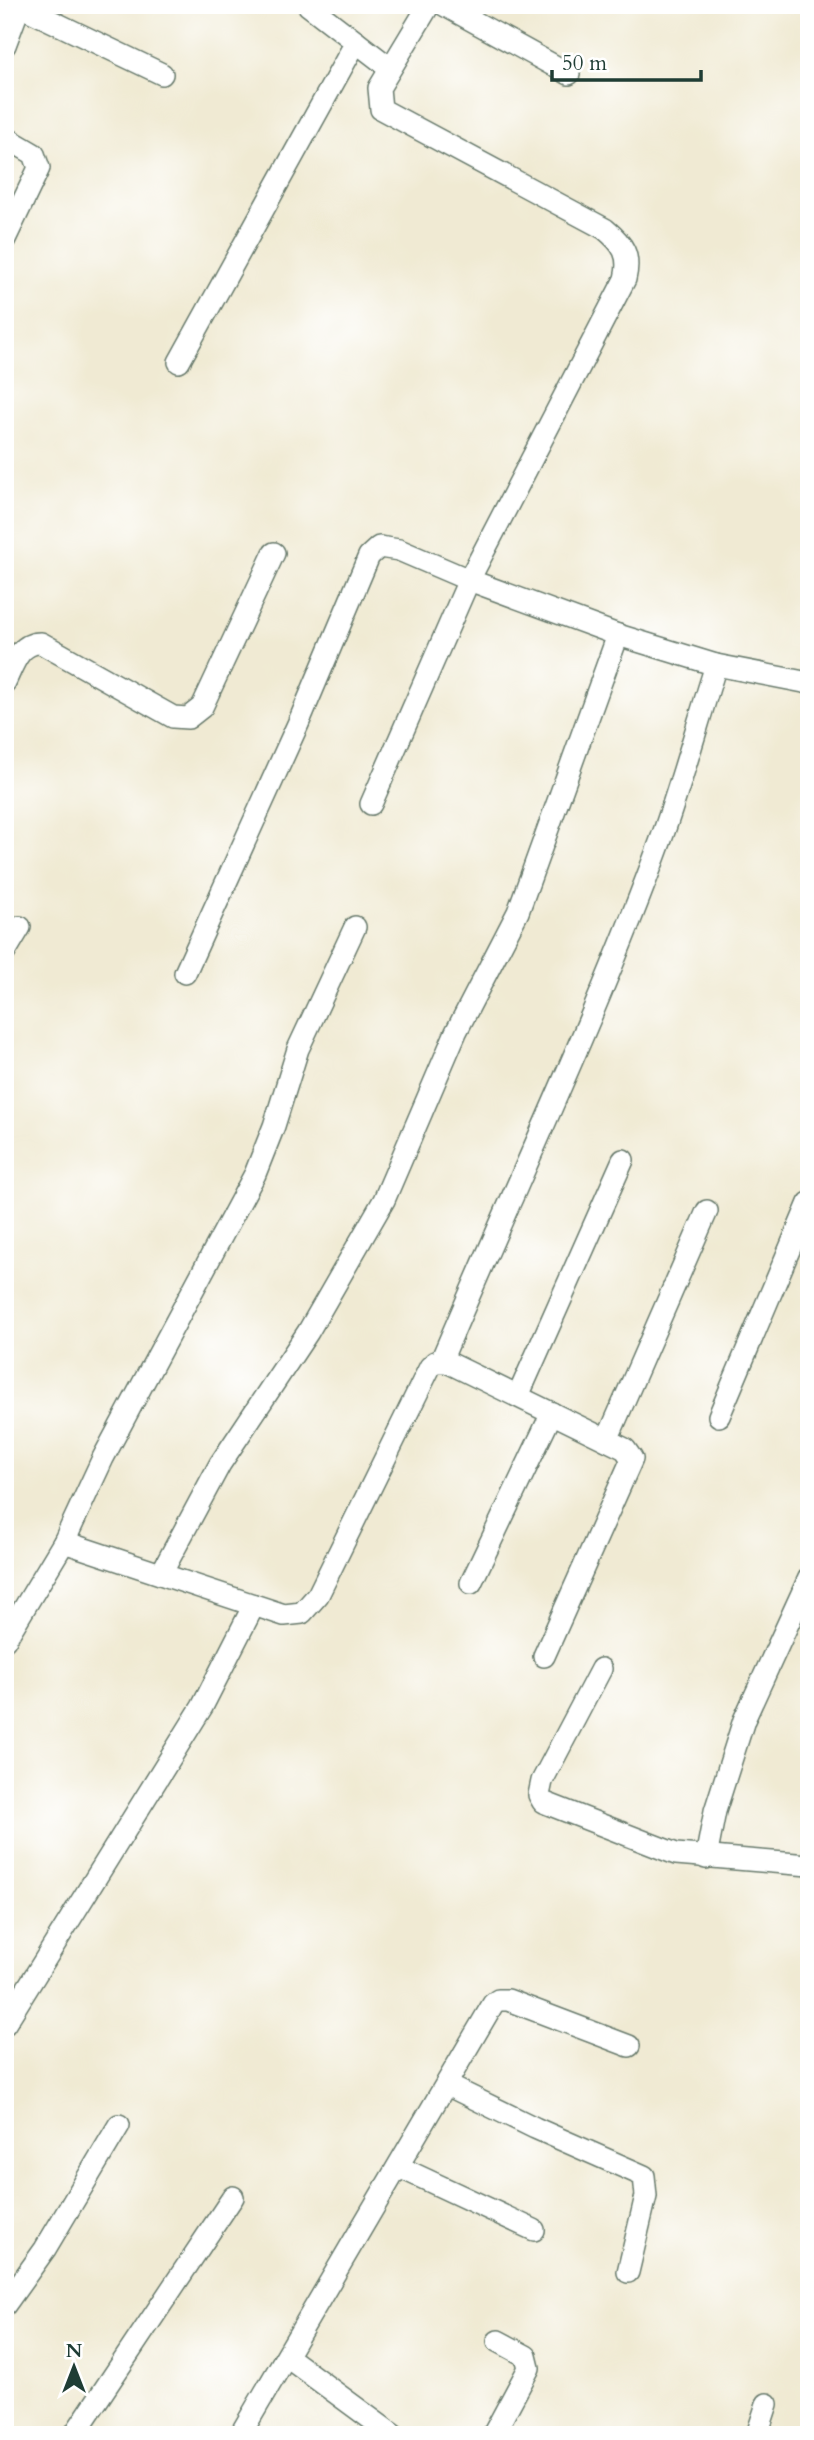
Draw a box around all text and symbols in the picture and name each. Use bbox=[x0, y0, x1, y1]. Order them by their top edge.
scale bar bbox=[552, 38, 700, 82]
text: 50 m bbox=[562, 49, 607, 78]
north arrow bbox=[38, 2332, 108, 2402]
text: N bbox=[66, 2338, 83, 2364]

